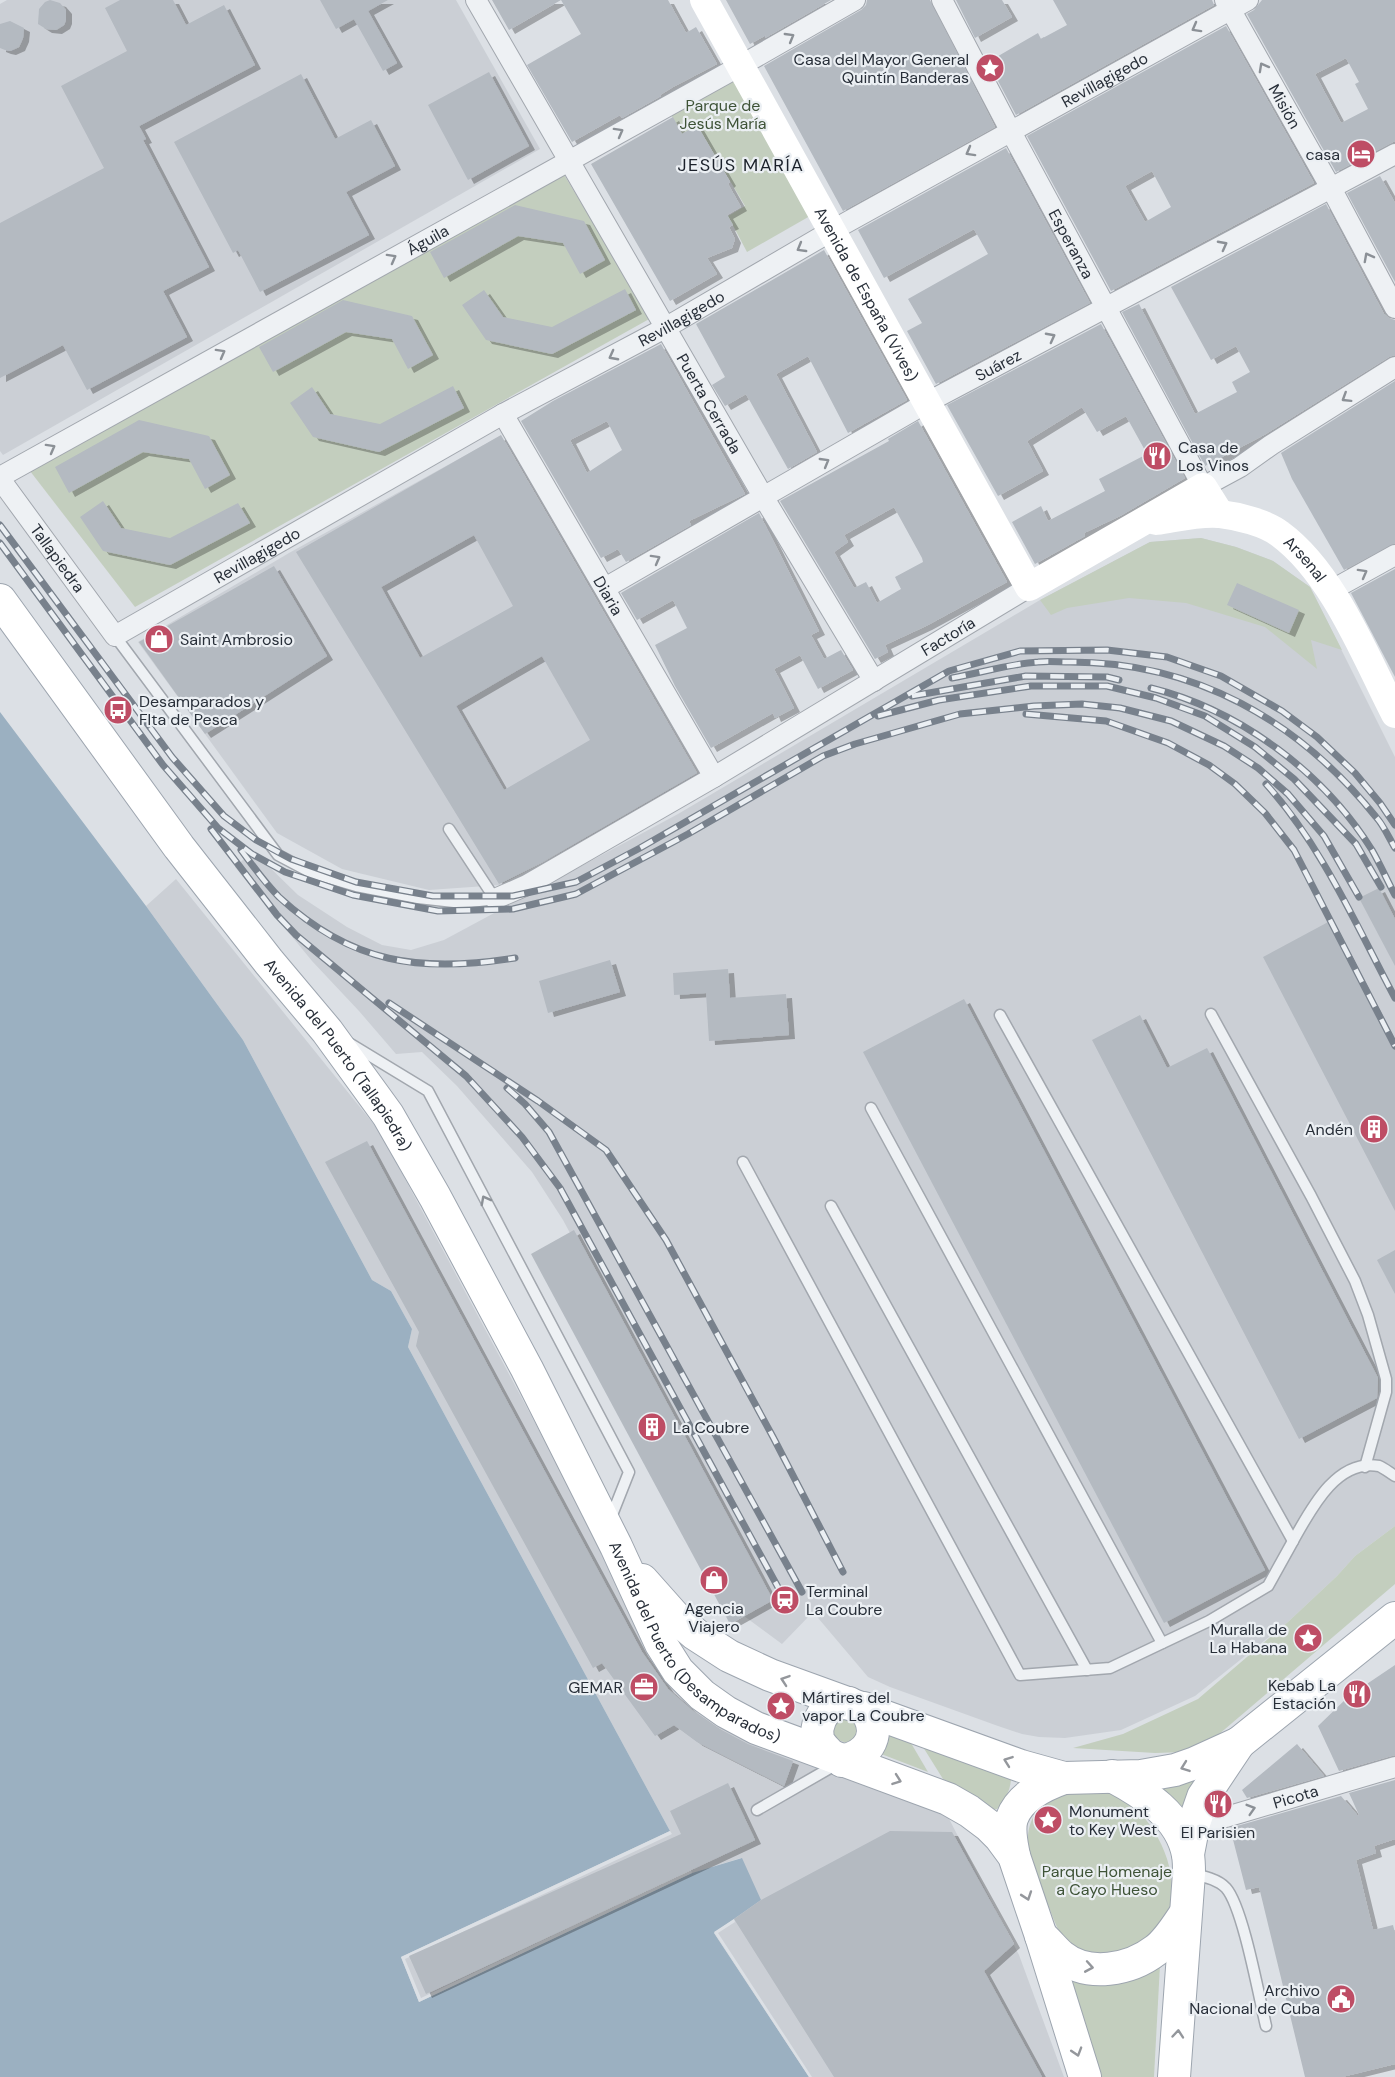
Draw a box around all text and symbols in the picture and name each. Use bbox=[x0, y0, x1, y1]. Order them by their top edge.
one-way arrow bbox=[1192, 21, 1203, 32]
one-way arrow bbox=[784, 33, 794, 45]
street label: Revillagigedo bbox=[1057, 47, 1152, 112]
place label: Casa del Mayor General Quintín Banderas bbox=[793, 49, 969, 88]
place icon: Casa del Mayor General Quintín Banderas bbox=[974, 52, 1006, 84]
one-way arrow bbox=[1259, 63, 1270, 74]
street label: Misión bbox=[1264, 80, 1306, 132]
park label: Parque de Jesús María bbox=[680, 95, 766, 134]
one-way arrow bbox=[613, 128, 623, 139]
hotel icon: casa bbox=[1345, 138, 1377, 170]
place label: casa bbox=[1305, 144, 1340, 165]
one-way arrow bbox=[966, 145, 976, 157]
district label: JESÚS MARÍA bbox=[677, 153, 805, 177]
street label: Avenida de España (Vives) bbox=[810, 203, 923, 385]
street label: Esperanza bbox=[1044, 205, 1099, 282]
street label: Águila bbox=[403, 219, 452, 260]
one-way arrow bbox=[797, 241, 807, 253]
one-way arrow bbox=[1217, 241, 1227, 252]
one-way arrow bbox=[1363, 252, 1375, 263]
one-way arrow bbox=[386, 254, 396, 265]
street label: Revillagigedo bbox=[634, 285, 728, 351]
one-way arrow bbox=[1044, 333, 1055, 344]
street label: Suárez bbox=[971, 344, 1025, 386]
one-way arrow bbox=[215, 349, 226, 360]
one-way arrow bbox=[609, 349, 619, 360]
street label: Puerta Cerrada bbox=[672, 349, 747, 457]
one-way arrow bbox=[1341, 390, 1352, 401]
place label: Casa de Los Vinos bbox=[1178, 437, 1249, 476]
restaurant icon: Casa de Los Vinos bbox=[1141, 440, 1173, 472]
one-way arrow bbox=[45, 444, 55, 455]
one-way arrow bbox=[819, 458, 829, 470]
street label: Tallapiedra bbox=[26, 520, 90, 597]
street label: Revillagigedo bbox=[210, 522, 304, 588]
street label: Arsenal bbox=[1279, 531, 1332, 586]
one-way arrow bbox=[650, 555, 660, 566]
one-way arrow bbox=[1357, 569, 1368, 580]
street label: Diaria bbox=[589, 572, 628, 619]
street label: Factoría bbox=[917, 612, 979, 660]
shop icon: Saint Ambrosio bbox=[143, 623, 175, 655]
place label: Saint Ambrosio bbox=[180, 629, 293, 650]
place label: Desamparados y Flta de Pesca bbox=[139, 691, 264, 730]
bus stop icon: Desamparados y Flta de Pesca bbox=[102, 694, 134, 726]
street label: Avenida del Puerto (Tallapiedra) bbox=[260, 954, 417, 1155]
building icon: Andén bbox=[1358, 1113, 1390, 1145]
place label: Andén bbox=[1305, 1119, 1353, 1140]
one-way arrow bbox=[481, 1195, 493, 1206]
building icon: La Coubre bbox=[636, 1411, 668, 1443]
place label: La Coubre bbox=[673, 1417, 749, 1438]
street label: Avenida del Puerto (Desamparados) bbox=[605, 1538, 784, 1747]
shop icon: Agencia Viajero bbox=[698, 1564, 730, 1596]
place label: Terminal La Coubre bbox=[806, 1581, 882, 1620]
station icon: Terminal La Coubre bbox=[769, 1584, 801, 1616]
place label: Agencia Viajero bbox=[684, 1598, 744, 1637]
place label: Muralla de La Habana bbox=[1209, 1619, 1287, 1658]
place icon: Muralla de La Habana bbox=[1292, 1622, 1324, 1654]
office icon: GEMAR bbox=[628, 1671, 660, 1703]
one-way arrow bbox=[780, 1675, 791, 1688]
place label: Kebab La Estación bbox=[1268, 1675, 1336, 1714]
place label: GEMAR bbox=[568, 1677, 623, 1698]
restaurant icon: Kebab La Estación bbox=[1341, 1678, 1373, 1710]
place label: Mártires del vapor La Coubre bbox=[802, 1687, 925, 1726]
place icon: Mártires del vapor La Coubre bbox=[765, 1690, 797, 1722]
one-way arrow bbox=[1003, 1755, 1014, 1768]
one-way arrow bbox=[1181, 1759, 1191, 1772]
one-way arrow bbox=[891, 1773, 902, 1786]
street label: Picota bbox=[1270, 1780, 1321, 1813]
restaurant icon: El Parisien bbox=[1202, 1788, 1234, 1820]
place label: Monument to Key West bbox=[1069, 1801, 1157, 1840]
place icon: Monument to Key West bbox=[1032, 1804, 1064, 1836]
one-way arrow bbox=[1245, 1804, 1256, 1816]
place label: El Parisien bbox=[1181, 1822, 1255, 1843]
park label: Parque Homenaje a Cayo Hueso bbox=[1042, 1861, 1172, 1900]
one-way arrow bbox=[1020, 1890, 1033, 1901]
one-way arrow bbox=[1083, 1960, 1093, 1973]
place label: Archivo Nacional de Cuba bbox=[1189, 1980, 1320, 2019]
public building icon: Archivo Nacional de Cuba bbox=[1325, 1983, 1357, 2015]
one-way arrow bbox=[1171, 2030, 1184, 2039]
one-way arrow bbox=[1070, 2046, 1082, 2057]

